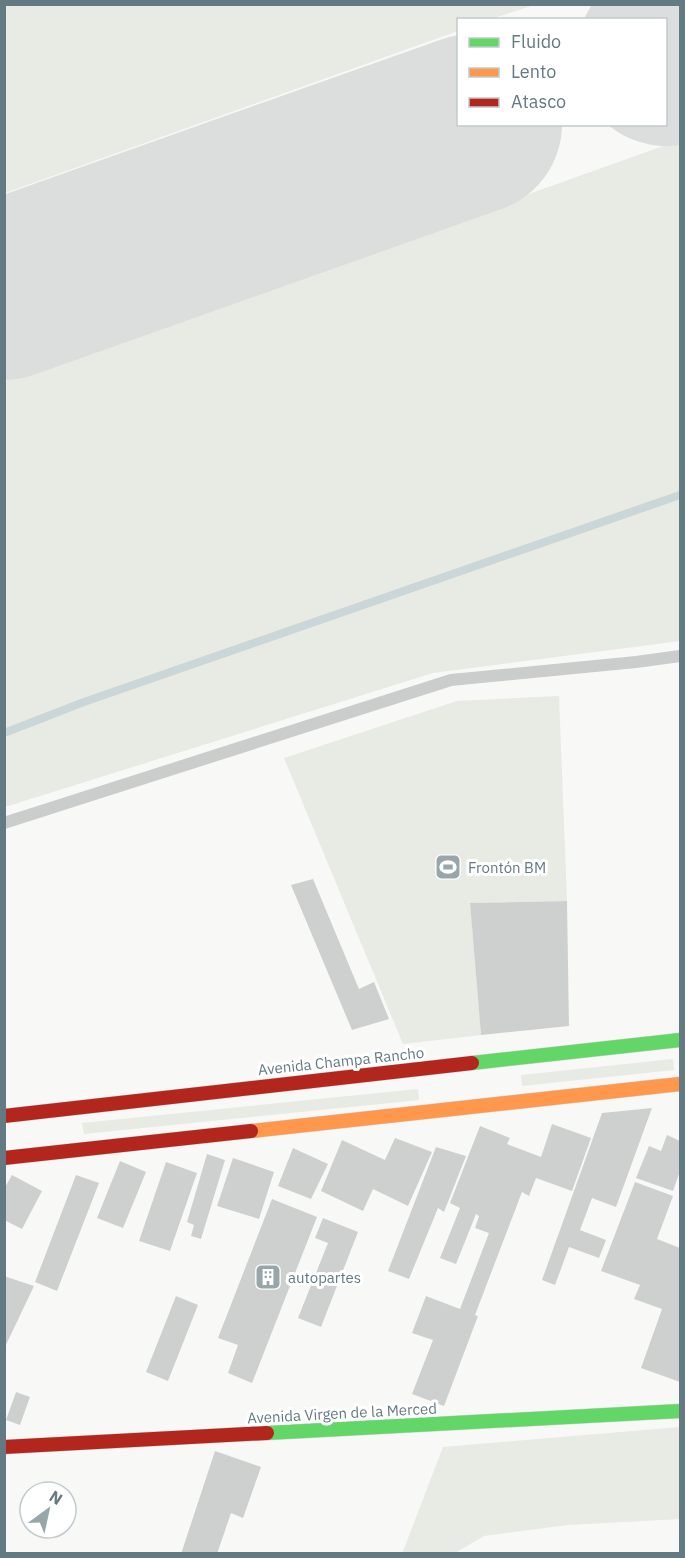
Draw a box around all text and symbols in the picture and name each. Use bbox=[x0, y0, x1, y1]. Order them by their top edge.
legend bbox=[457, 18, 667, 126]
text: Fluido bbox=[511, 30, 561, 53]
text: Lento bbox=[511, 60, 556, 83]
text: Atasco bbox=[511, 90, 566, 113]
sports icon: Frontón BM bbox=[433, 852, 463, 882]
place label: Frontón BM bbox=[468, 858, 546, 877]
street label: Avenida Champa Rancho bbox=[257, 1043, 425, 1079]
building icon: autopartes bbox=[253, 1262, 283, 1292]
place label: autopartes bbox=[288, 1268, 361, 1287]
street label: Avenida Virgen de la Merced bbox=[247, 1399, 437, 1427]
north arrow bbox=[18, 1480, 78, 1540]
text: N bbox=[46, 1486, 66, 1509]

